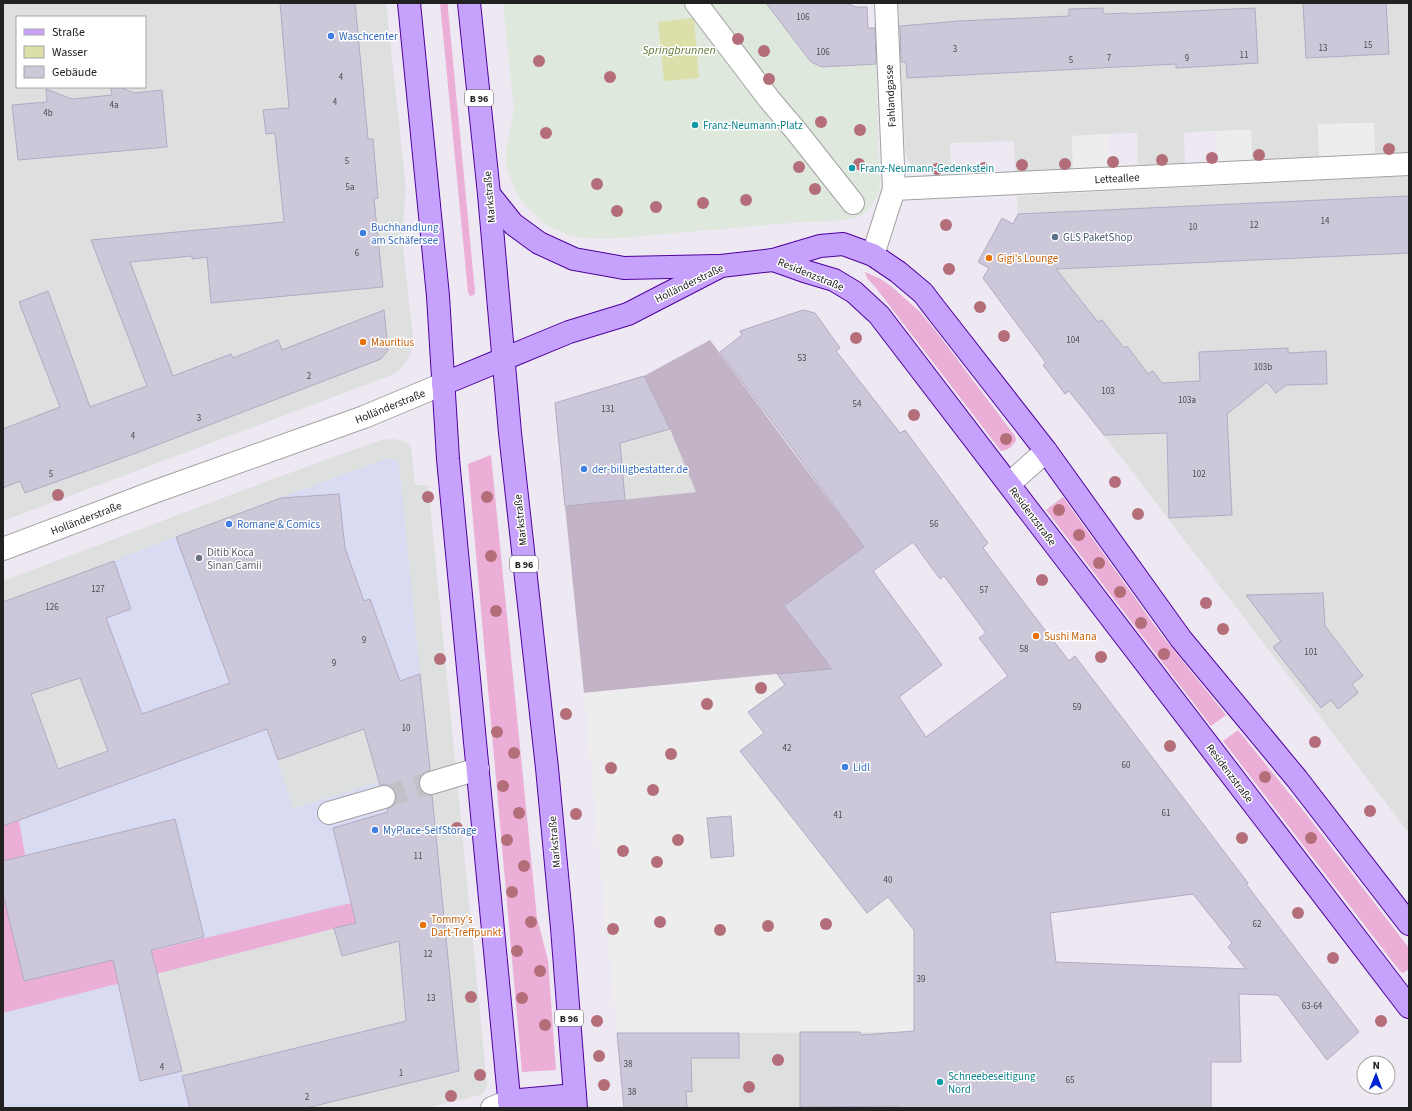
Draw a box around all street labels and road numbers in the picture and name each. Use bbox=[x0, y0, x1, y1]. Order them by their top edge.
street label: Fahlandgasse bbox=[881, 64, 900, 128]
road number: B 96 bbox=[465, 90, 493, 106]
street label: Markstraße bbox=[480, 170, 499, 223]
street label: Letteallee bbox=[1094, 170, 1140, 187]
street label: Residenzstraße bbox=[775, 254, 847, 295]
street label: Holländerstraße bbox=[652, 260, 727, 307]
street label: Holländerstraße bbox=[353, 385, 428, 427]
street label: Residenzstraße bbox=[1005, 484, 1060, 549]
street label: Markstraße bbox=[510, 493, 531, 546]
street label: Holländerstraße bbox=[49, 498, 124, 539]
road number: B 96 bbox=[510, 556, 538, 572]
street label: Residenzstraße bbox=[1202, 741, 1257, 806]
street label: Markstraße bbox=[545, 815, 564, 868]
road number: B 96 bbox=[555, 1010, 583, 1026]

